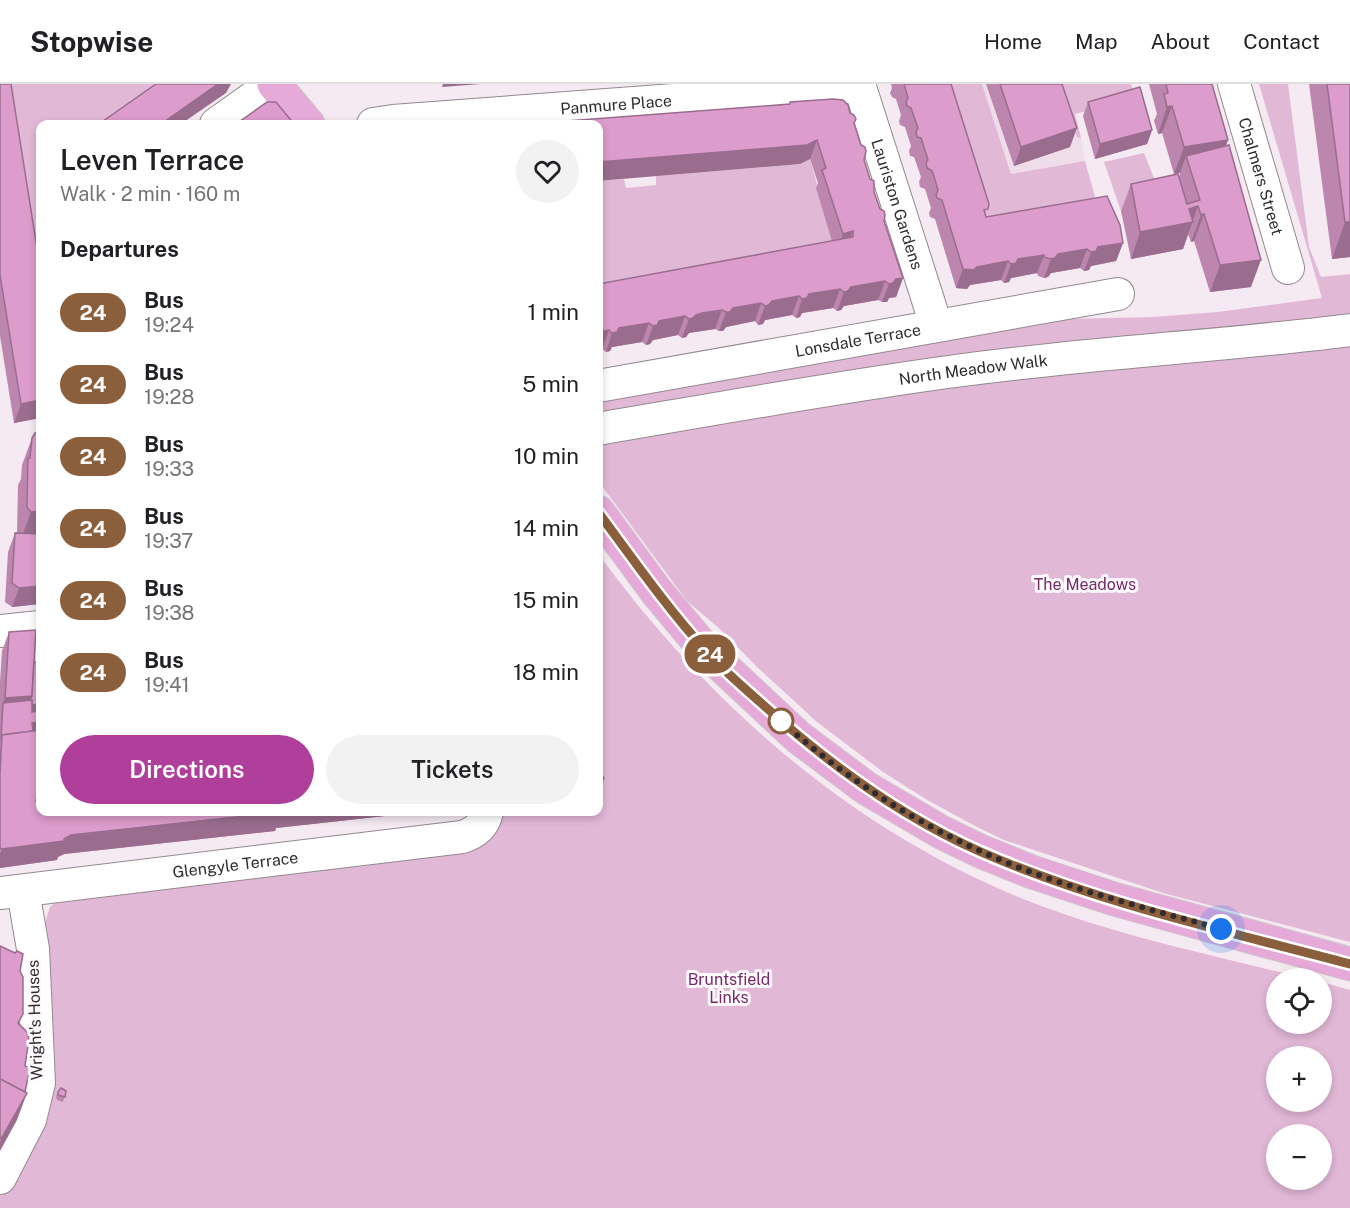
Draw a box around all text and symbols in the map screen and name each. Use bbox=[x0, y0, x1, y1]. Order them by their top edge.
text: Stopwise bbox=[30, 25, 153, 58]
text: Home bbox=[984, 29, 1042, 54]
text: Map bbox=[1075, 29, 1118, 54]
text: About bbox=[1151, 29, 1210, 54]
text: Contact bbox=[1243, 29, 1320, 54]
street label: Panmure Place bbox=[560, 91, 673, 118]
street label: Chalmers Street bbox=[1235, 115, 1287, 237]
street label: Lauriston Gardens bbox=[868, 136, 927, 272]
button: heart bbox=[516, 140, 579, 203]
text: Leven Terrace bbox=[60, 143, 244, 176]
text: Walk · 2 min · 160 m bbox=[60, 182, 240, 206]
text: Departures bbox=[60, 236, 179, 262]
text: Bus bbox=[144, 287, 184, 313]
text: 1 min bbox=[527, 299, 579, 325]
text: 24 bbox=[79, 300, 107, 325]
text: 19:24 bbox=[144, 313, 194, 337]
street label: Lonsdale Terrace bbox=[794, 320, 922, 360]
street label: North Meadow Walk bbox=[897, 350, 1049, 388]
text: Bus bbox=[144, 359, 184, 385]
text: 5 min bbox=[522, 371, 579, 397]
text: 24 bbox=[79, 372, 107, 397]
text: 19:28 bbox=[144, 385, 194, 409]
text: Bus bbox=[144, 431, 184, 457]
text: 10 min bbox=[514, 443, 579, 469]
text: 24 bbox=[79, 444, 107, 469]
text: 19:33 bbox=[144, 457, 194, 481]
text: Bus bbox=[144, 503, 184, 529]
text: 14 min bbox=[514, 515, 579, 541]
text: 24 bbox=[79, 516, 107, 541]
text: 19:37 bbox=[144, 529, 193, 553]
text: Bus bbox=[144, 575, 184, 601]
park label: The Meadows bbox=[1034, 575, 1136, 594]
text: 15 min bbox=[513, 587, 579, 613]
text: 24 bbox=[79, 588, 107, 613]
text: 19:38 bbox=[144, 601, 195, 625]
line badge: 24 bbox=[683, 634, 737, 674]
text: 24 bbox=[696, 642, 724, 667]
text: Bus bbox=[144, 647, 184, 673]
text: 18 min bbox=[513, 659, 579, 685]
text: 24 bbox=[79, 660, 107, 685]
text: 19:41 bbox=[144, 673, 190, 697]
unlabelled marker bbox=[768, 708, 794, 734]
button: Directions bbox=[60, 735, 314, 804]
button: Tickets bbox=[326, 735, 579, 804]
street label: Glengyle Terrace bbox=[171, 847, 299, 882]
your location bbox=[1206, 914, 1236, 944]
street label: Wright's Houses bbox=[23, 959, 47, 1081]
map controls bbox=[1266, 968, 1332, 1190]
button: locate bbox=[1266, 968, 1332, 1034]
park label: Bruntsfield Links bbox=[688, 970, 770, 1007]
button: + bbox=[1266, 1046, 1332, 1112]
button: − bbox=[1266, 1124, 1332, 1190]

